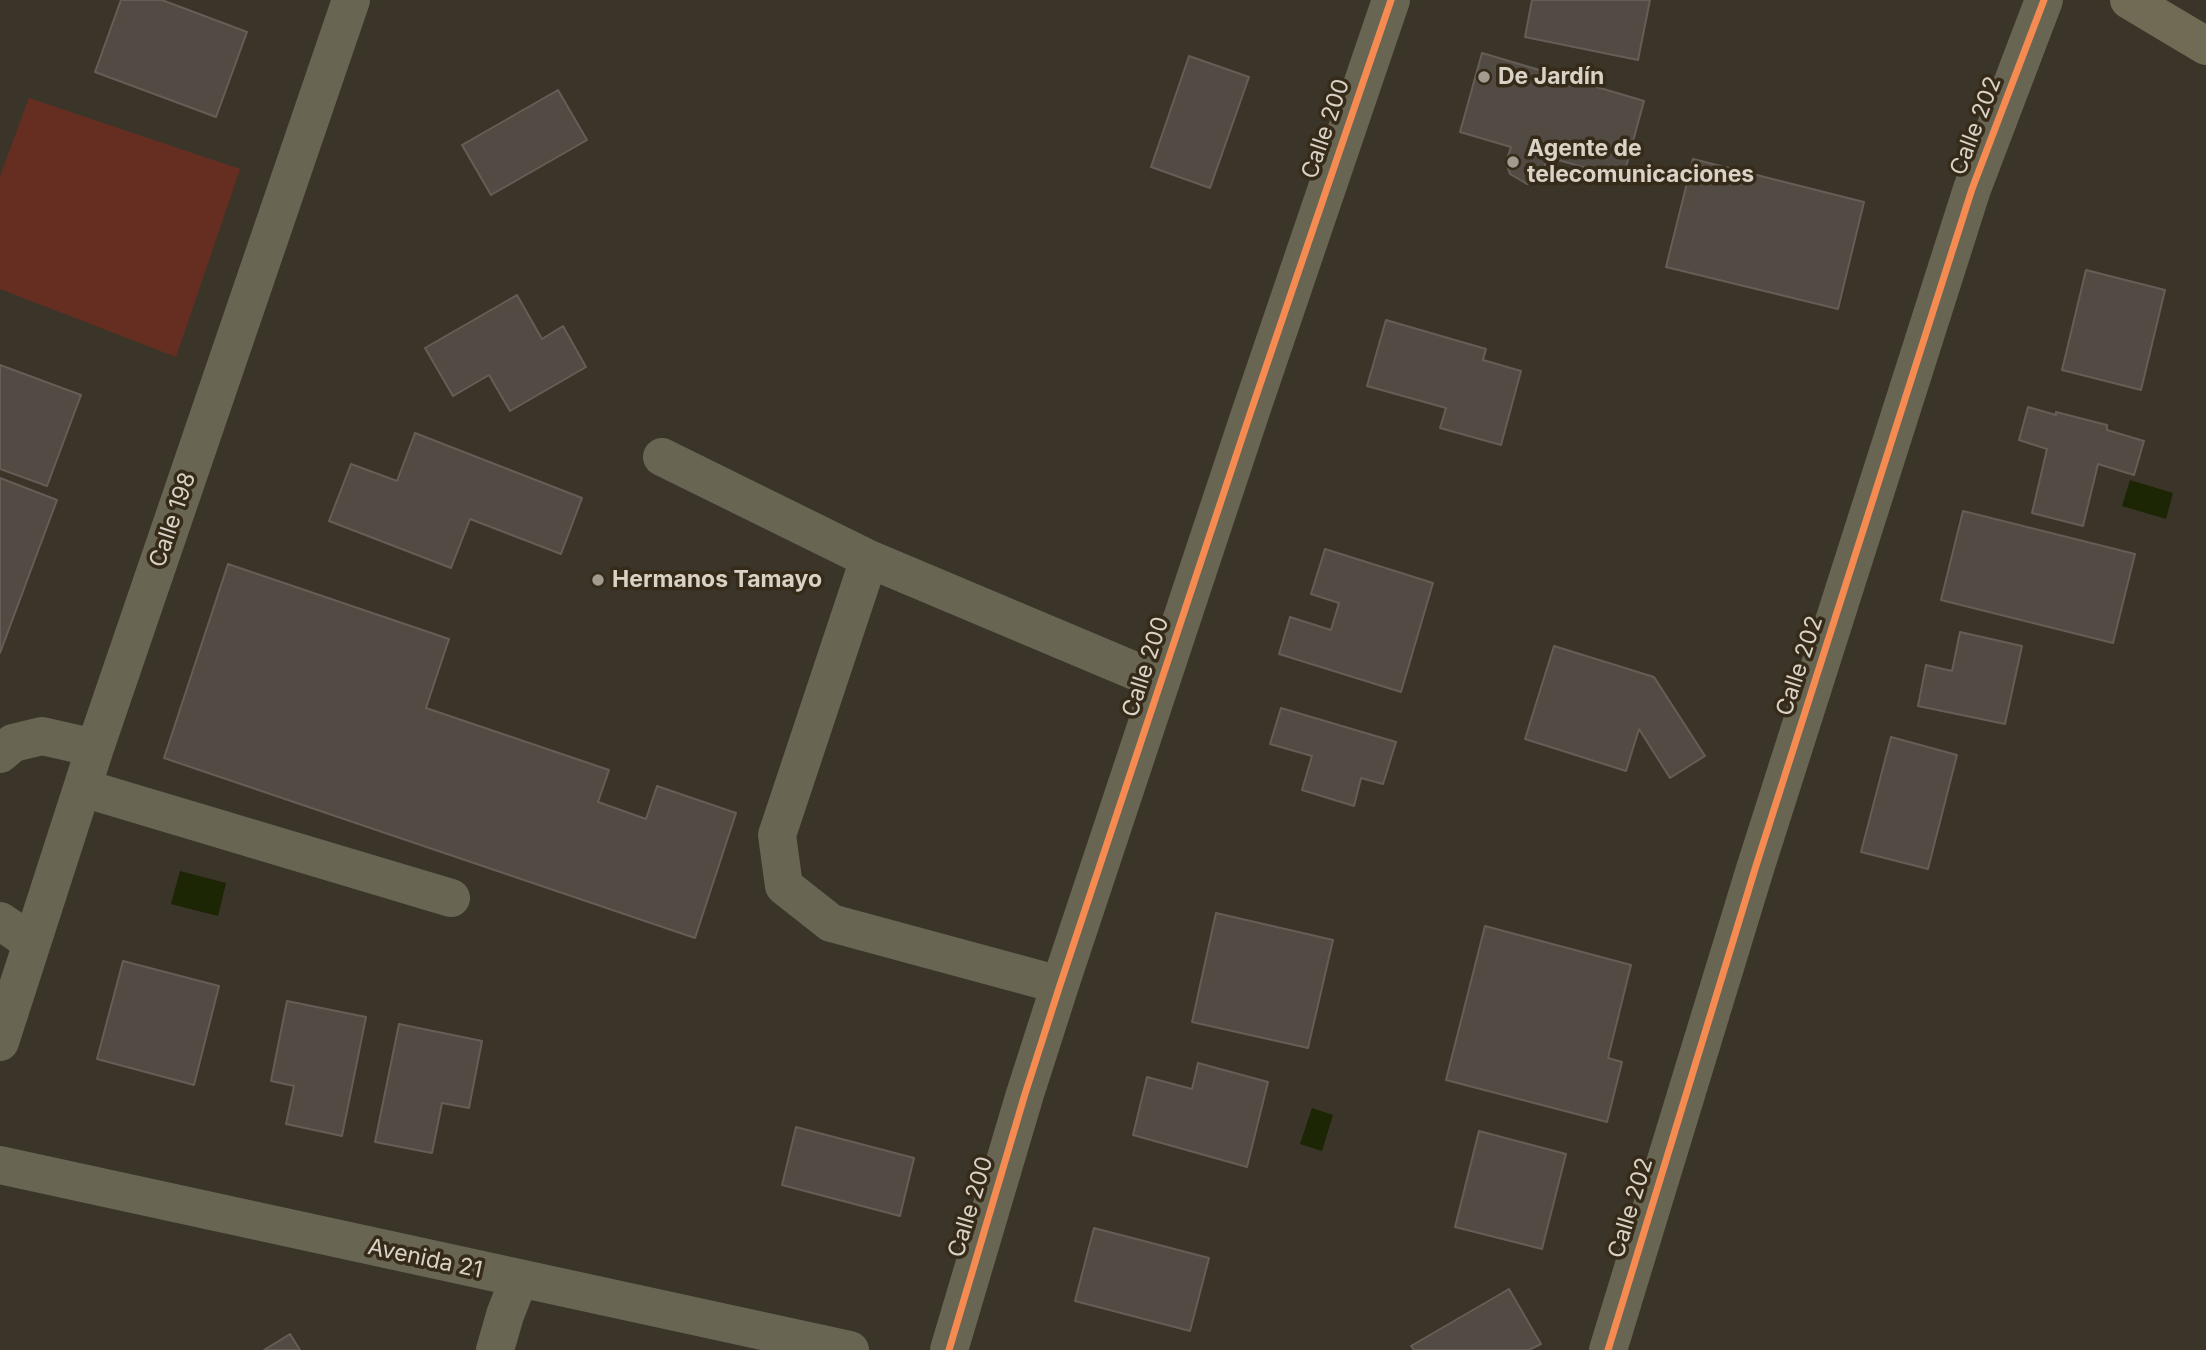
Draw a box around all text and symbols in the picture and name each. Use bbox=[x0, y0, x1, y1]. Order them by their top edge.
place label: De Jardín bbox=[1498, 63, 1604, 91]
marker: De Jardín bbox=[1476, 69, 1492, 85]
street label: Calle 202 bbox=[1945, 73, 2007, 179]
street label: Calle 200 bbox=[1296, 75, 1356, 183]
place label: Agente de telecomunicaciones bbox=[1527, 135, 1754, 189]
marker: Agente de telecomunicaciones bbox=[1505, 154, 1521, 170]
street label: Calle 198 bbox=[144, 469, 202, 571]
place label: Hermanos Tamayo bbox=[612, 566, 822, 594]
marker: Hermanos Tamayo bbox=[590, 572, 606, 588]
street label: Calle 200 bbox=[1117, 613, 1175, 721]
street label: Calle 202 bbox=[1771, 613, 1829, 719]
street label: Calle 200 bbox=[943, 1153, 999, 1261]
street label: Calle 202 bbox=[1603, 1155, 1659, 1261]
street label: Avenida 21 bbox=[365, 1233, 485, 1285]

